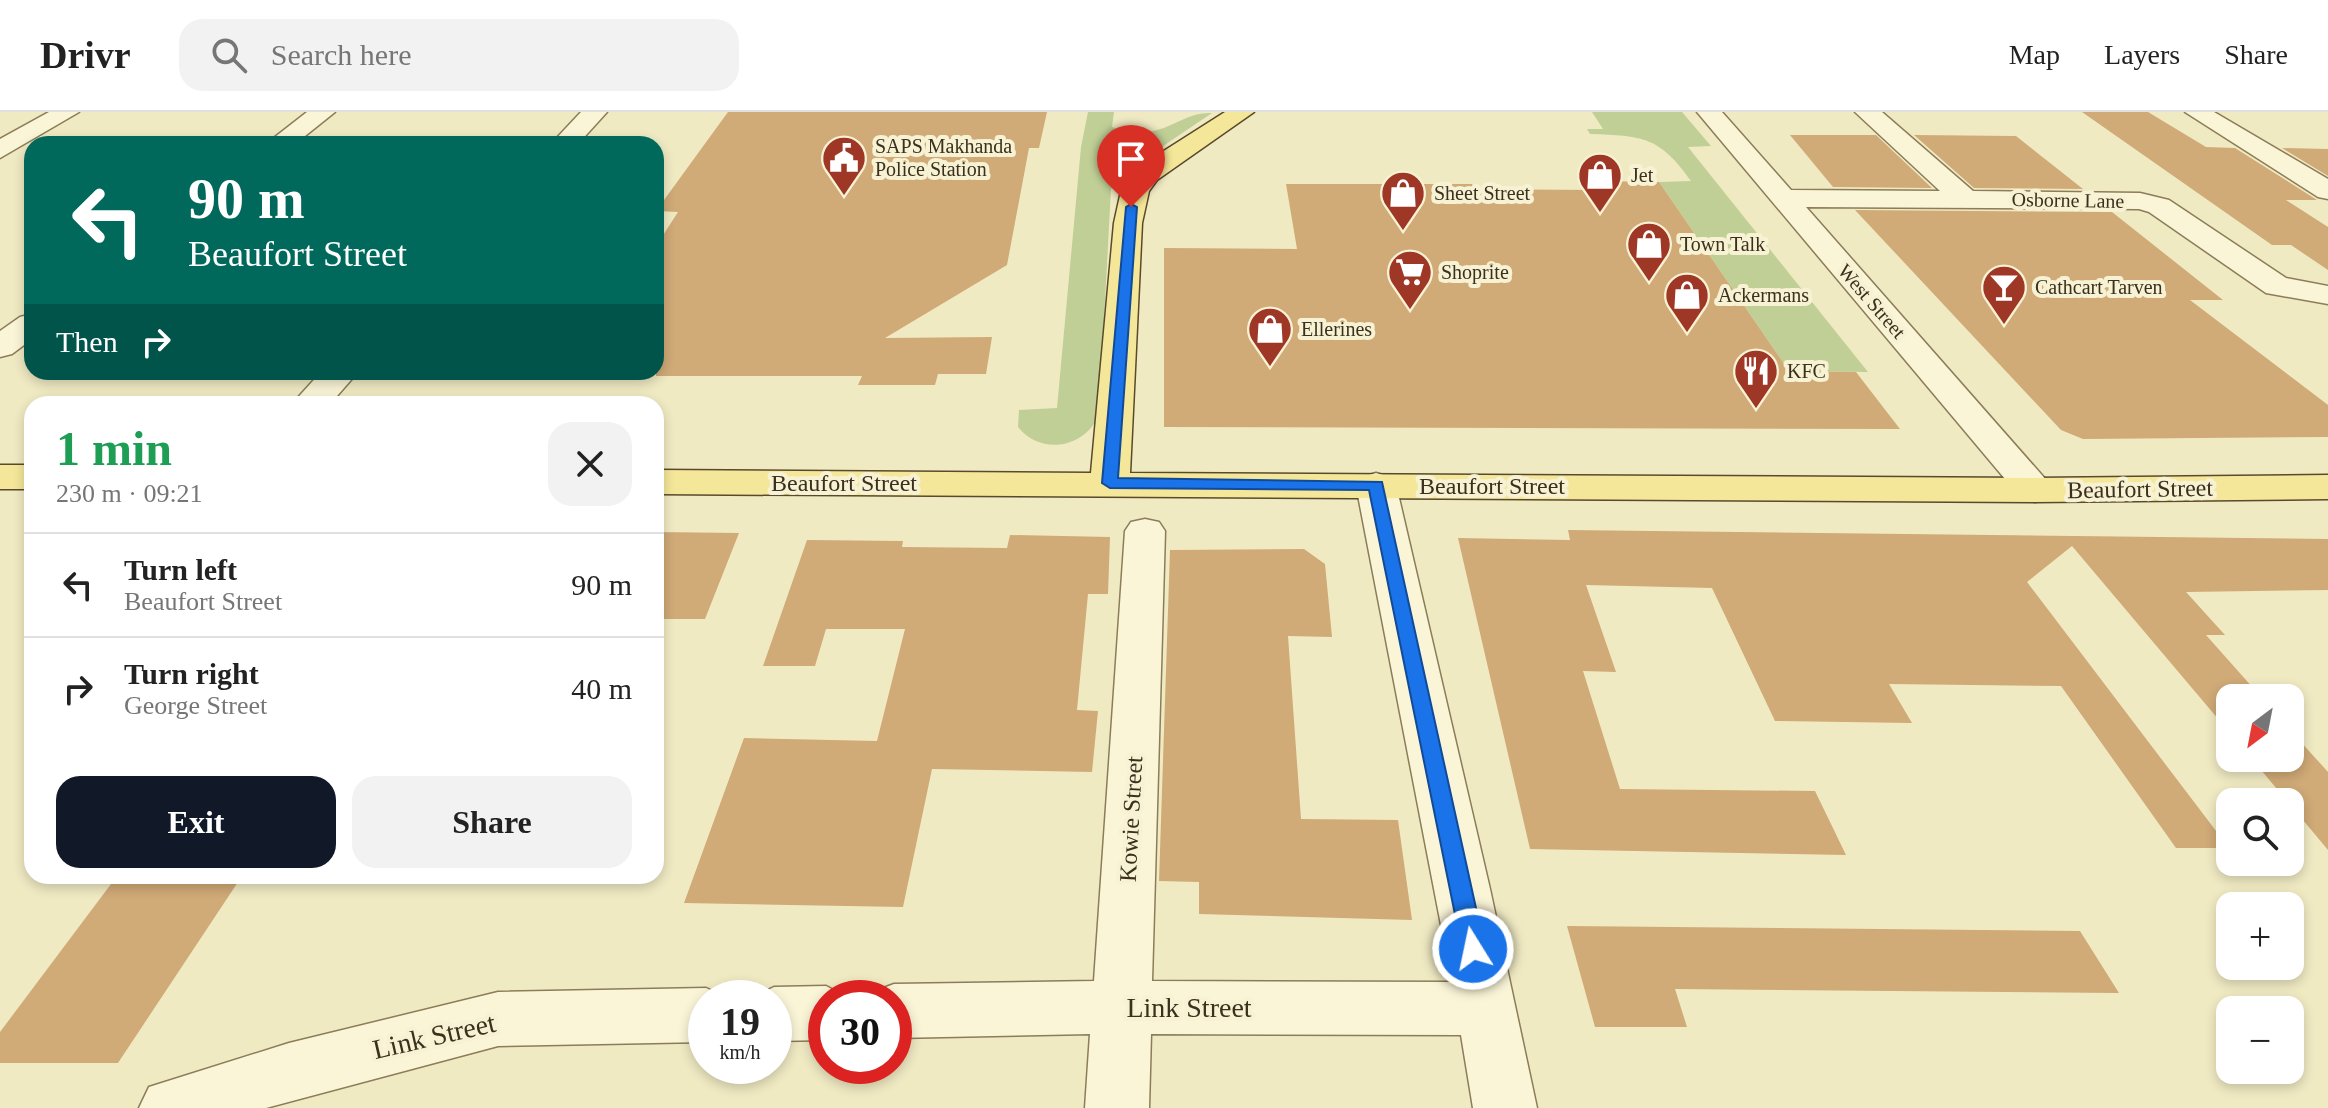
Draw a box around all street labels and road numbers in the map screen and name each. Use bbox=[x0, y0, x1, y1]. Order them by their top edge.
street label: Osborne Lane bbox=[2011, 188, 2125, 212]
street label: West Street bbox=[1834, 259, 1910, 343]
street label: Beaufort Street bbox=[771, 470, 917, 496]
street label: Beaufort Street bbox=[1419, 473, 1565, 499]
street label: Beaufort Street bbox=[2067, 475, 2214, 503]
street label: Kowie Street bbox=[1115, 755, 1147, 883]
street label: Link Street bbox=[1126, 992, 1252, 1023]
street label: Link Street bbox=[370, 1007, 499, 1065]

